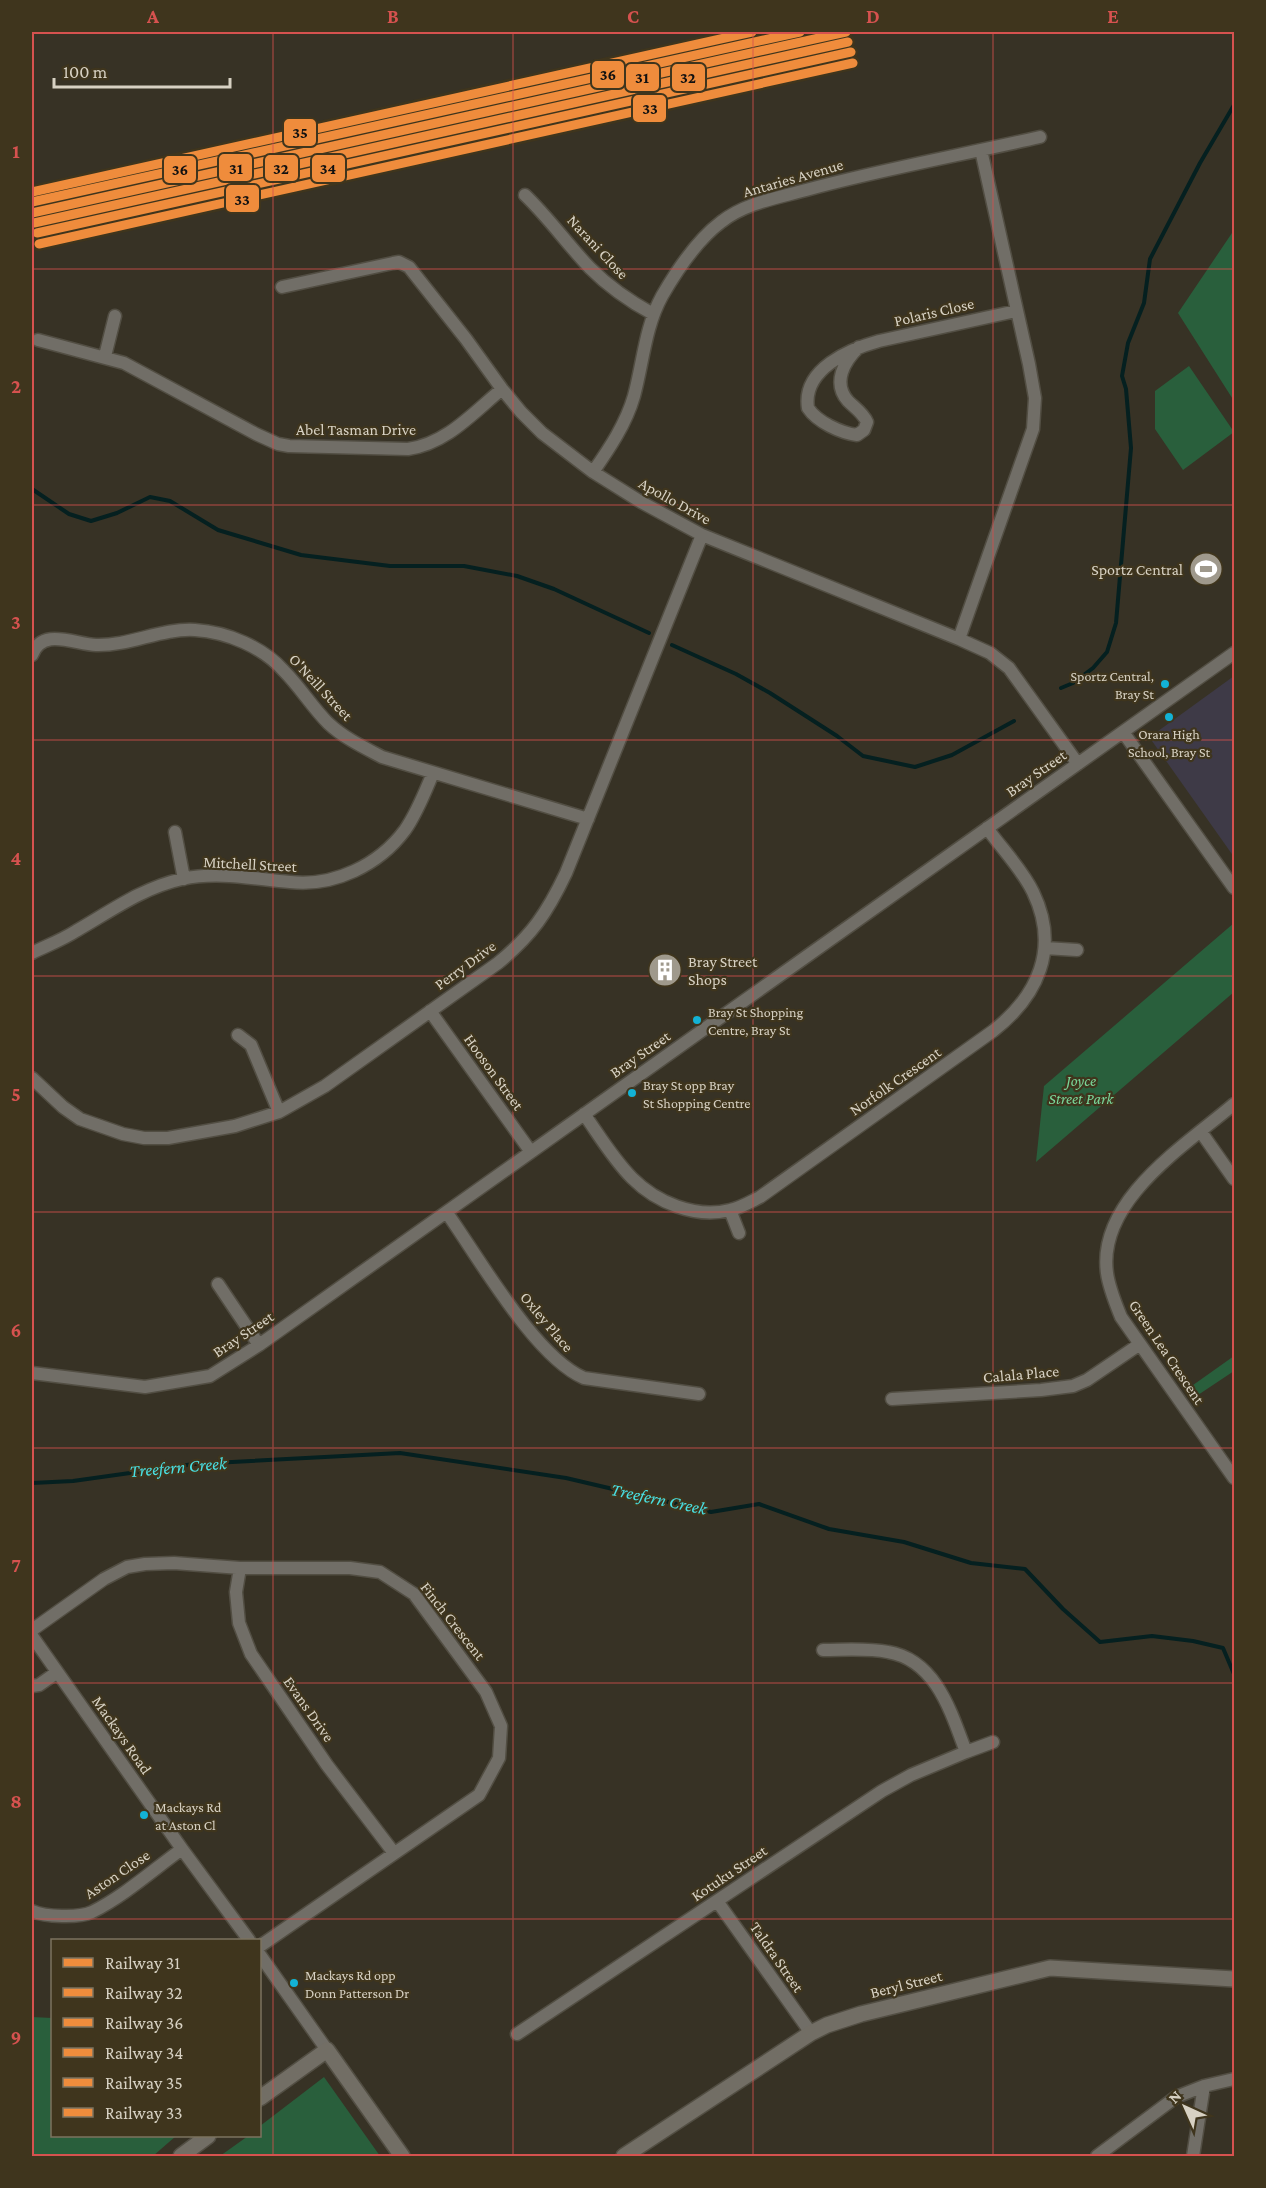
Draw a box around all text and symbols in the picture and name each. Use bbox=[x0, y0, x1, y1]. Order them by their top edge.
text: A bbox=[146, 5, 160, 27]
text: B bbox=[387, 5, 399, 27]
text: C bbox=[627, 5, 639, 27]
text: D bbox=[866, 5, 880, 27]
text: E bbox=[1107, 5, 1119, 27]
scale bar bbox=[54, 51, 230, 89]
line badge: 36 bbox=[591, 60, 625, 89]
text: 100 m bbox=[63, 62, 108, 82]
line badge: 31 bbox=[625, 63, 660, 92]
line badge: 32 bbox=[671, 63, 706, 92]
text: 36 bbox=[600, 66, 616, 83]
text: 31 bbox=[635, 69, 649, 86]
text: 32 bbox=[680, 69, 696, 86]
line badge: 33 bbox=[632, 94, 667, 123]
text: 33 bbox=[642, 100, 658, 117]
line badge: 35 bbox=[283, 118, 317, 147]
text: 35 bbox=[292, 124, 308, 141]
text: 1 bbox=[12, 140, 20, 162]
line badge: 31 bbox=[218, 153, 253, 182]
line badge: 32 bbox=[264, 154, 299, 182]
line badge: 34 bbox=[311, 154, 346, 183]
line badge: 36 bbox=[163, 155, 197, 184]
street label: Antaries Avenue bbox=[741, 156, 845, 200]
text: 31 bbox=[229, 160, 243, 177]
text: 32 bbox=[273, 160, 289, 177]
text: 34 bbox=[320, 160, 337, 177]
text: 36 bbox=[172, 161, 188, 178]
line badge: 33 bbox=[225, 184, 260, 213]
text: 33 bbox=[234, 191, 250, 208]
street label: Narani Close bbox=[564, 211, 632, 283]
street label: Polaris Close bbox=[892, 295, 976, 329]
text: 2 bbox=[11, 375, 21, 397]
street label: Abel Tasman Drive bbox=[296, 421, 416, 438]
street label: Apollo Drive bbox=[636, 474, 714, 529]
sports icon: Sportz Central bbox=[1188, 551, 1224, 587]
place label: Sportz Central bbox=[1091, 561, 1183, 579]
text: 3 bbox=[11, 611, 21, 633]
street label: O'Neill Street bbox=[286, 650, 357, 724]
place label: Sportz Central, Bray St bbox=[1071, 668, 1154, 702]
marker: Sportz Central, Bray St bbox=[1159, 678, 1171, 690]
marker: Orara High School, Bray St bbox=[1163, 711, 1175, 723]
place label: Orara High School, Bray St bbox=[1128, 726, 1210, 760]
street label: Bray Street bbox=[1003, 746, 1070, 801]
text: 4 bbox=[11, 847, 22, 869]
street label: Mitchell Street bbox=[203, 853, 298, 875]
street label: Perry Drive bbox=[431, 937, 499, 994]
building icon: Bray Street Shops bbox=[647, 952, 683, 988]
place label: Bray Street Shops bbox=[688, 953, 758, 989]
place label: Bray St Shopping Centre, Bray St bbox=[708, 1004, 804, 1038]
marker: Bray St Shopping Centre, Bray St bbox=[691, 1014, 703, 1026]
street label: Bray Street bbox=[607, 1027, 674, 1082]
street label: Hooson Street bbox=[461, 1031, 528, 1114]
street label: Norfolk Crescent bbox=[846, 1043, 944, 1119]
park label: Joyce Street Park bbox=[1049, 1072, 1115, 1107]
place label: Bray St opp Bray St Shopping Centre bbox=[643, 1077, 750, 1111]
text: 5 bbox=[11, 1083, 21, 1105]
marker: Bray St opp Bray St Shopping Centre bbox=[626, 1087, 638, 1099]
street label: Oxley Place bbox=[516, 1289, 577, 1356]
street label: Green Lea Crescent bbox=[1126, 1297, 1209, 1408]
street label: Bray Street bbox=[210, 1307, 278, 1361]
text: 6 bbox=[11, 1319, 21, 1341]
street label: Calala Place bbox=[982, 1362, 1060, 1386]
water label: Treefern Creek bbox=[129, 1453, 229, 1481]
water label: Treefern Creek bbox=[609, 1479, 710, 1519]
text: 7 bbox=[11, 1554, 21, 1576]
street label: Finch Crescent bbox=[417, 1579, 489, 1664]
street label: Evans Drive bbox=[280, 1673, 338, 1745]
street label: Mackays Road bbox=[88, 1693, 155, 1778]
text: 8 bbox=[10, 1790, 22, 1812]
place label: Mackays Rd at Aston Cl bbox=[155, 1799, 222, 1833]
marker: Mackays Rd at Aston Cl bbox=[138, 1809, 150, 1821]
street label: Kotuku Street bbox=[688, 1841, 771, 1904]
street label: Aston Close bbox=[81, 1846, 153, 1902]
street label: Taldra Street bbox=[747, 1919, 808, 1996]
legend bbox=[51, 1939, 261, 2137]
text: Railway 31 bbox=[105, 1953, 180, 1973]
place label: Mackays Rd opp Donn Patterson Dr bbox=[305, 1967, 409, 2001]
street label: Beryl Street bbox=[868, 1967, 945, 2002]
marker: Mackays Rd opp Donn Patterson Dr bbox=[288, 1977, 300, 1989]
text: Railway 32 bbox=[105, 1983, 183, 2003]
text: Railway 36 bbox=[105, 2013, 183, 2033]
text: 9 bbox=[11, 2026, 21, 2048]
text: Railway 34 bbox=[105, 2043, 183, 2063]
text: Railway 35 bbox=[105, 2073, 183, 2093]
north arrow bbox=[1155, 2077, 1215, 2137]
text: N bbox=[1165, 2087, 1185, 2107]
text: Railway 33 bbox=[105, 2103, 183, 2123]

